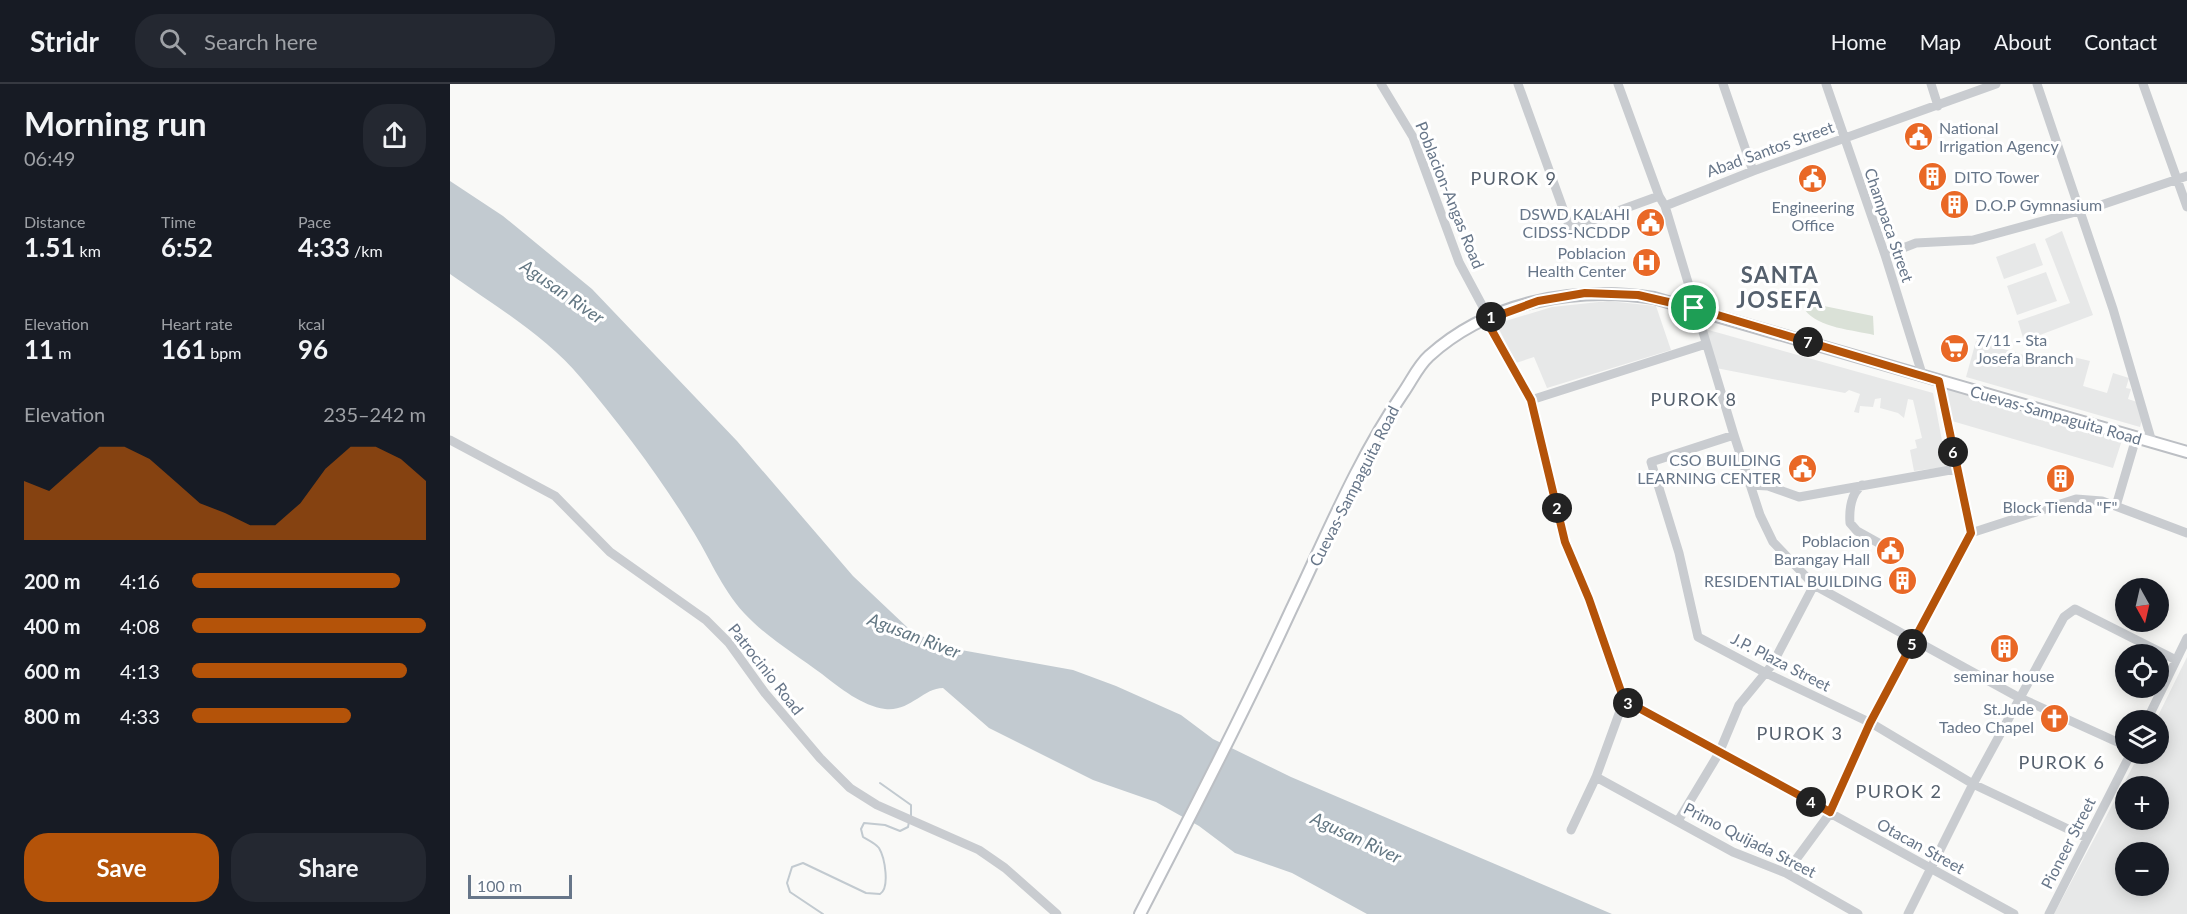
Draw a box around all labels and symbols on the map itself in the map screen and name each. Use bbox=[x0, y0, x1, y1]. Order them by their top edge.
street label: Abad Santos Street bbox=[1704, 117, 1836, 180]
place label: National Irrigation Agency bbox=[1939, 118, 2059, 155]
street label: Poblacion-Angas Road bbox=[1412, 119, 1489, 271]
public building icon: National Irrigation Agency bbox=[1902, 121, 1934, 153]
building icon: DITO Tower bbox=[1917, 161, 1949, 193]
public building icon: Engineering Office bbox=[1797, 163, 1829, 195]
street label: Champaca Street bbox=[1861, 165, 1918, 285]
district label: PUROK 9 bbox=[1470, 167, 1558, 189]
place label: DITO Tower bbox=[1954, 167, 2039, 186]
building icon: D.O.P Gymnasium bbox=[1938, 189, 1970, 221]
place label: D.O.P Gymnasium bbox=[1975, 195, 2102, 214]
place label: Engineering Office bbox=[1772, 197, 1854, 234]
place label: DSWD KALAHI CIDSS-NCDDP bbox=[1519, 204, 1630, 241]
public building icon: DSWD KALAHI CIDSS-NCDDP bbox=[1635, 207, 1667, 239]
place label: Poblacion Health Center bbox=[1527, 243, 1626, 280]
hospital icon: Poblacion Health Center bbox=[1631, 246, 1663, 278]
water label: Agusan River bbox=[516, 254, 609, 329]
district label: SANTA JOSEFA bbox=[1736, 261, 1824, 313]
pin bbox=[1668, 282, 1719, 333]
pin: 1 bbox=[1476, 302, 1506, 332]
pin: 7 bbox=[1793, 327, 1823, 357]
place label: 7/11 - Sta Josefa Branch bbox=[1976, 330, 2074, 367]
supermarket icon: 7/11 - Sta Josefa Branch bbox=[1939, 333, 1971, 365]
street label: Cuevas-Sampaguita Road bbox=[1968, 381, 2144, 448]
district label: PUROK 8 bbox=[1650, 388, 1738, 410]
street label: Cuevas-Sampaguita Road bbox=[1305, 402, 1402, 569]
pin: 6 bbox=[1938, 437, 1968, 467]
place label: CSO BUILDING LEARNING CENTER bbox=[1637, 450, 1781, 487]
public building icon: CSO BUILDING LEARNING CENTER bbox=[1786, 453, 1818, 485]
building icon: Block Tienda "F" bbox=[2044, 463, 2076, 495]
pin: 2 bbox=[1542, 493, 1572, 523]
place label: Block Tienda "F" bbox=[2003, 497, 2117, 516]
place label: Poblacion Barangay Hall bbox=[1774, 531, 1870, 568]
public building icon: Poblacion Barangay Hall bbox=[1875, 534, 1907, 566]
building icon: RESIDENTIAL BUILDING bbox=[1887, 565, 1919, 597]
place label: RESIDENTIAL BUILDING bbox=[1704, 571, 1882, 590]
north arrow bbox=[2115, 578, 2169, 632]
water label: Agusan River bbox=[864, 607, 965, 663]
street label: Patrocinio Road bbox=[725, 619, 808, 718]
street label: J.P. Plaza Street bbox=[1728, 628, 1834, 695]
pin: 5 bbox=[1897, 629, 1927, 659]
building icon: seminar house bbox=[1988, 632, 2020, 664]
place label: seminar house bbox=[1953, 666, 2055, 685]
pin: 3 bbox=[1613, 688, 1643, 718]
place label: St.Jude Tadeo Chapel bbox=[1939, 699, 2034, 736]
church icon: St.Jude Tadeo Chapel bbox=[2039, 702, 2071, 734]
district label: PUROK 3 bbox=[1756, 722, 1844, 744]
district label: PUROK 6 bbox=[2018, 751, 2106, 773]
district label: PUROK 2 bbox=[1855, 780, 1943, 802]
pin: 4 bbox=[1796, 787, 1826, 817]
street label: Pioneer Street bbox=[2036, 794, 2099, 892]
street label: Primo Quijada Street bbox=[1681, 798, 1820, 881]
water label: Agusan River bbox=[1307, 806, 1406, 868]
street label: Otacan Street bbox=[1874, 814, 1969, 878]
scale bar bbox=[468, 872, 572, 900]

